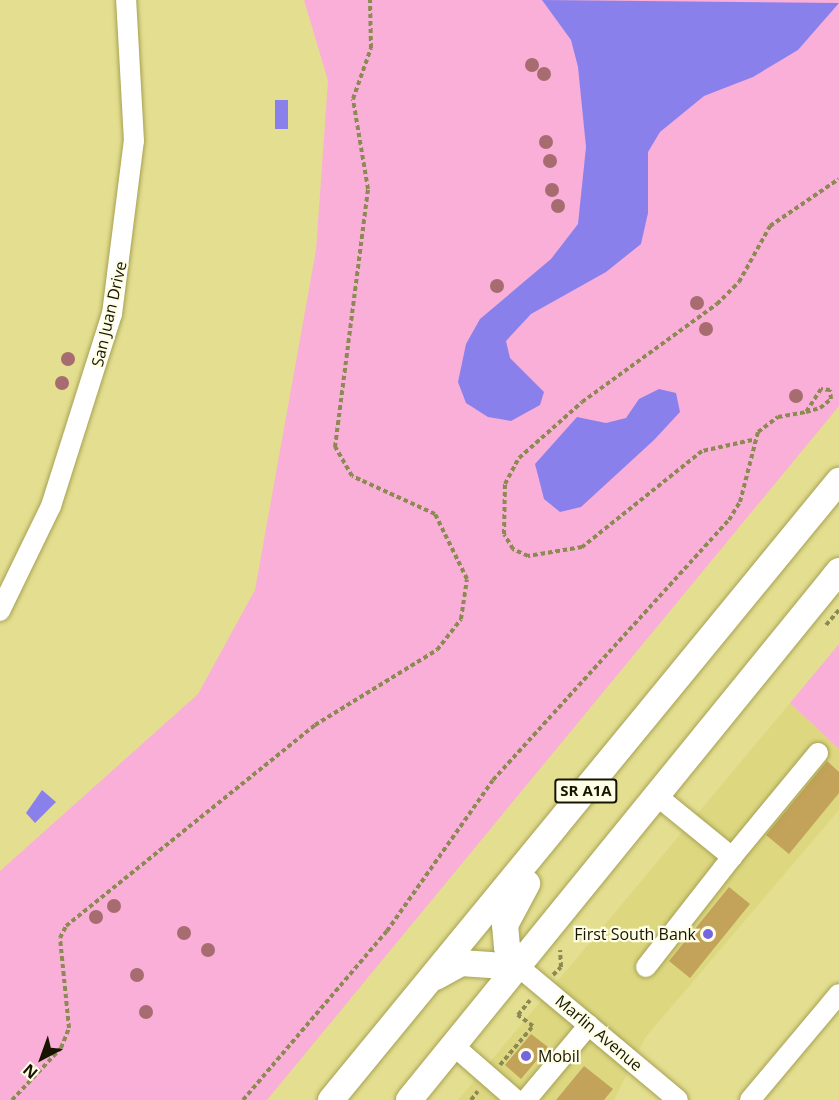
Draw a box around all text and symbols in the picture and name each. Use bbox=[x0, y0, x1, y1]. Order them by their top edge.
street label: San Juan Drive bbox=[88, 259, 130, 369]
road number: SR A1A bbox=[553, 779, 619, 803]
place label: First South Bank bbox=[574, 924, 696, 944]
marker: First South Bank bbox=[701, 927, 715, 941]
street label: Marlin Avenue bbox=[552, 991, 646, 1075]
north arrow bbox=[12, 1028, 72, 1088]
place label: Mobil bbox=[538, 1046, 580, 1066]
marker: Mobil bbox=[519, 1049, 533, 1063]
text: N bbox=[18, 1059, 42, 1084]

